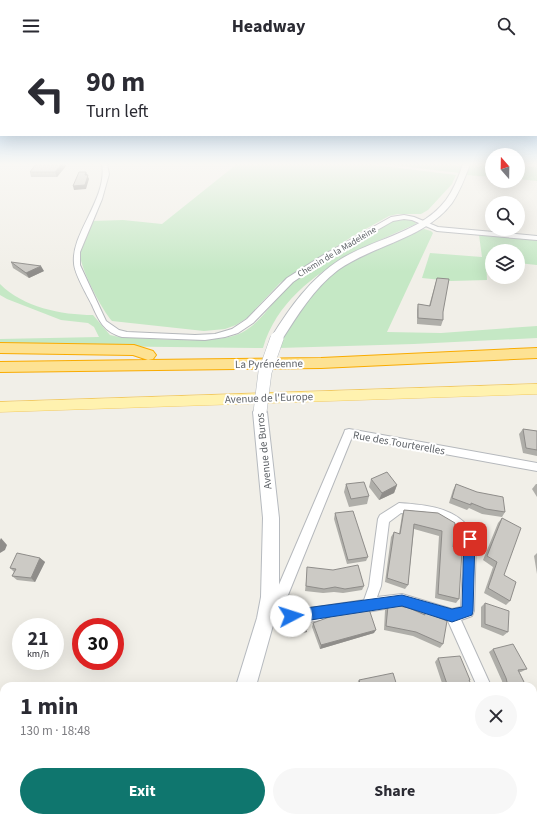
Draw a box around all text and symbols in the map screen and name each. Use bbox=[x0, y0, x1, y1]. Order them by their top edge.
text: Headway bbox=[232, 14, 305, 39]
icon: menu bbox=[20, 15, 42, 37]
icon: search bbox=[495, 15, 517, 37]
text: 90 m bbox=[86, 62, 145, 102]
icon: left bbox=[20, 68, 72, 120]
text: Turn left bbox=[86, 99, 148, 124]
north arrow bbox=[485, 148, 525, 188]
map controls bbox=[485, 148, 525, 284]
button: search bbox=[485, 196, 525, 236]
street label: Chemin de la Madeleine bbox=[295, 223, 379, 281]
button: layers bbox=[485, 244, 525, 284]
street label: La Pyrénéenne bbox=[235, 356, 304, 372]
street label: Avenue de l'Europe bbox=[225, 389, 314, 407]
street label: Avenue de Buros bbox=[252, 412, 275, 490]
street label: Rue des Tourterelles bbox=[352, 428, 447, 459]
pin bbox=[453, 522, 487, 556]
icon: arrive bbox=[459, 528, 481, 550]
position arrow bbox=[270, 595, 312, 637]
speed limit sign: 30 bbox=[72, 618, 124, 670]
text: 21 bbox=[27, 625, 49, 653]
text: km/h bbox=[27, 647, 49, 661]
text: 1 min bbox=[20, 689, 78, 724]
button: close bbox=[475, 695, 517, 737]
text: 130 m · 18:48 bbox=[20, 722, 90, 740]
button: Exit bbox=[20, 768, 265, 814]
button: Share bbox=[273, 768, 517, 814]

